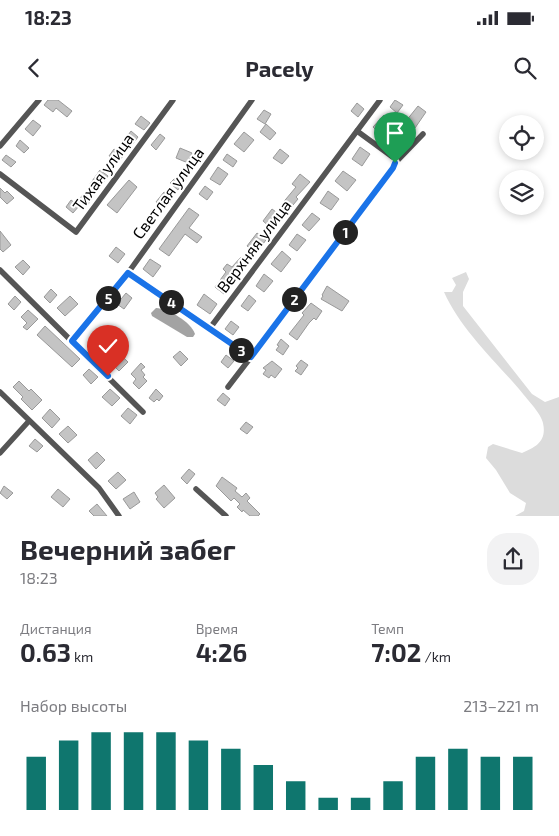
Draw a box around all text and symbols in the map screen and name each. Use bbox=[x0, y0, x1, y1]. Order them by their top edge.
text: 18:23 bbox=[25, 6, 72, 29]
icon: back bbox=[20, 54, 48, 82]
icon: search bbox=[511, 54, 539, 82]
text: Pacely bbox=[245, 55, 314, 81]
pin bbox=[374, 112, 416, 163]
map controls bbox=[499, 115, 544, 215]
button: locate bbox=[499, 115, 544, 160]
icon: arrive bbox=[381, 119, 409, 147]
street label: Тихая улица bbox=[68, 129, 138, 215]
street label: Светлая улица bbox=[128, 143, 208, 243]
button: layers bbox=[499, 170, 544, 215]
street label: Верхняя улица bbox=[213, 196, 295, 296]
pin: 1 bbox=[332, 220, 358, 244]
text: 1 bbox=[342, 224, 349, 241]
pin: 5 bbox=[96, 286, 120, 310]
pin: 2 bbox=[282, 286, 306, 312]
text: 5 bbox=[105, 290, 112, 307]
pin: 4 bbox=[158, 290, 184, 314]
text: 2 bbox=[290, 291, 299, 308]
text: 4 bbox=[167, 294, 176, 311]
pin bbox=[87, 325, 129, 376]
icon: check bbox=[94, 332, 122, 360]
pin: 3 bbox=[228, 338, 254, 362]
text: 3 bbox=[238, 342, 245, 359]
text: Вечерний забег bbox=[20, 532, 236, 566]
button: share bbox=[487, 533, 539, 585]
text: 18:23 bbox=[20, 568, 58, 587]
text: Дистанция bbox=[20, 620, 92, 637]
text: Время bbox=[196, 620, 238, 637]
text: Темп bbox=[371, 620, 404, 637]
text: 0.63 bbox=[20, 637, 71, 667]
text: 4:26 bbox=[196, 637, 247, 667]
text: 7:02 bbox=[371, 637, 421, 667]
text: km bbox=[71, 648, 93, 665]
text: /km bbox=[421, 648, 451, 665]
text: Набор высоты bbox=[20, 696, 127, 715]
text: 213–221 m bbox=[463, 696, 539, 715]

